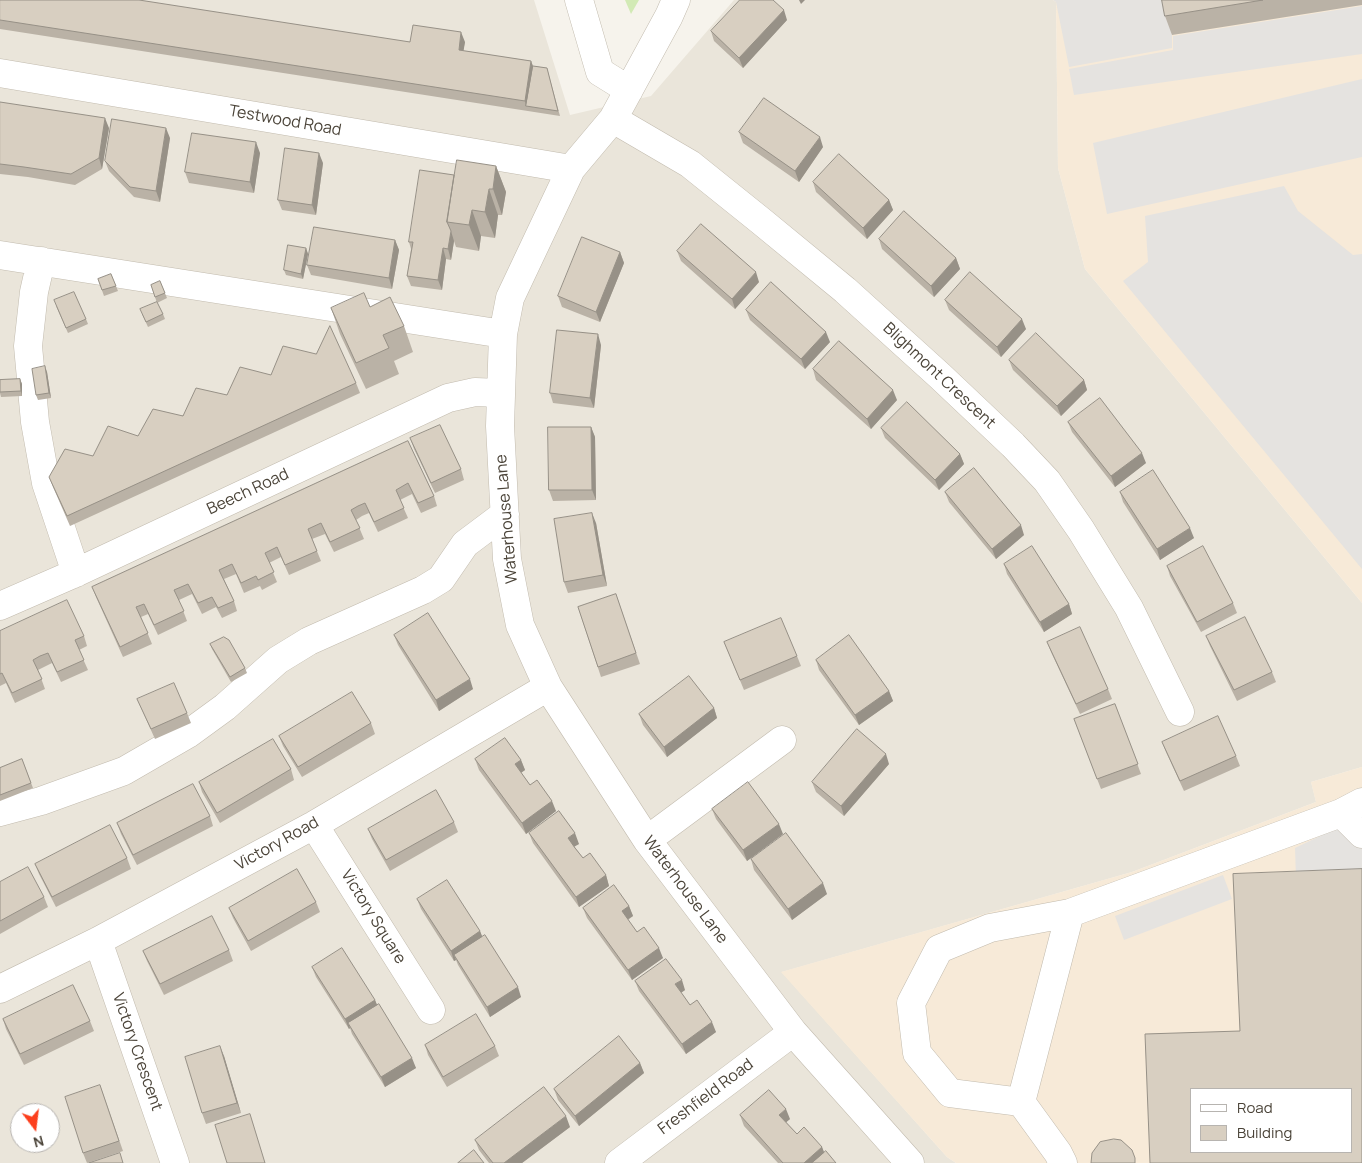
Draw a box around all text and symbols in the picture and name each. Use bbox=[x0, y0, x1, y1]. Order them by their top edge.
street label: Testwood Road bbox=[227, 102, 343, 140]
street label: Blighmont Crescent bbox=[879, 319, 999, 433]
street label: Waterhouse Lane bbox=[492, 454, 522, 584]
street label: Beech Road bbox=[204, 465, 292, 519]
street label: Victory Road bbox=[232, 813, 322, 875]
street label: Waterhouse Lane bbox=[638, 832, 732, 948]
street label: Victory Square bbox=[336, 866, 410, 968]
street label: Victory Crescent bbox=[108, 991, 166, 1113]
street label: Freshfield Road bbox=[655, 1055, 757, 1139]
legend bbox=[1190, 1088, 1352, 1153]
text: Road bbox=[1237, 1097, 1273, 1118]
north arrow bbox=[10, 1103, 60, 1153]
text: Building bbox=[1237, 1122, 1292, 1143]
text: N bbox=[31, 1132, 46, 1152]

